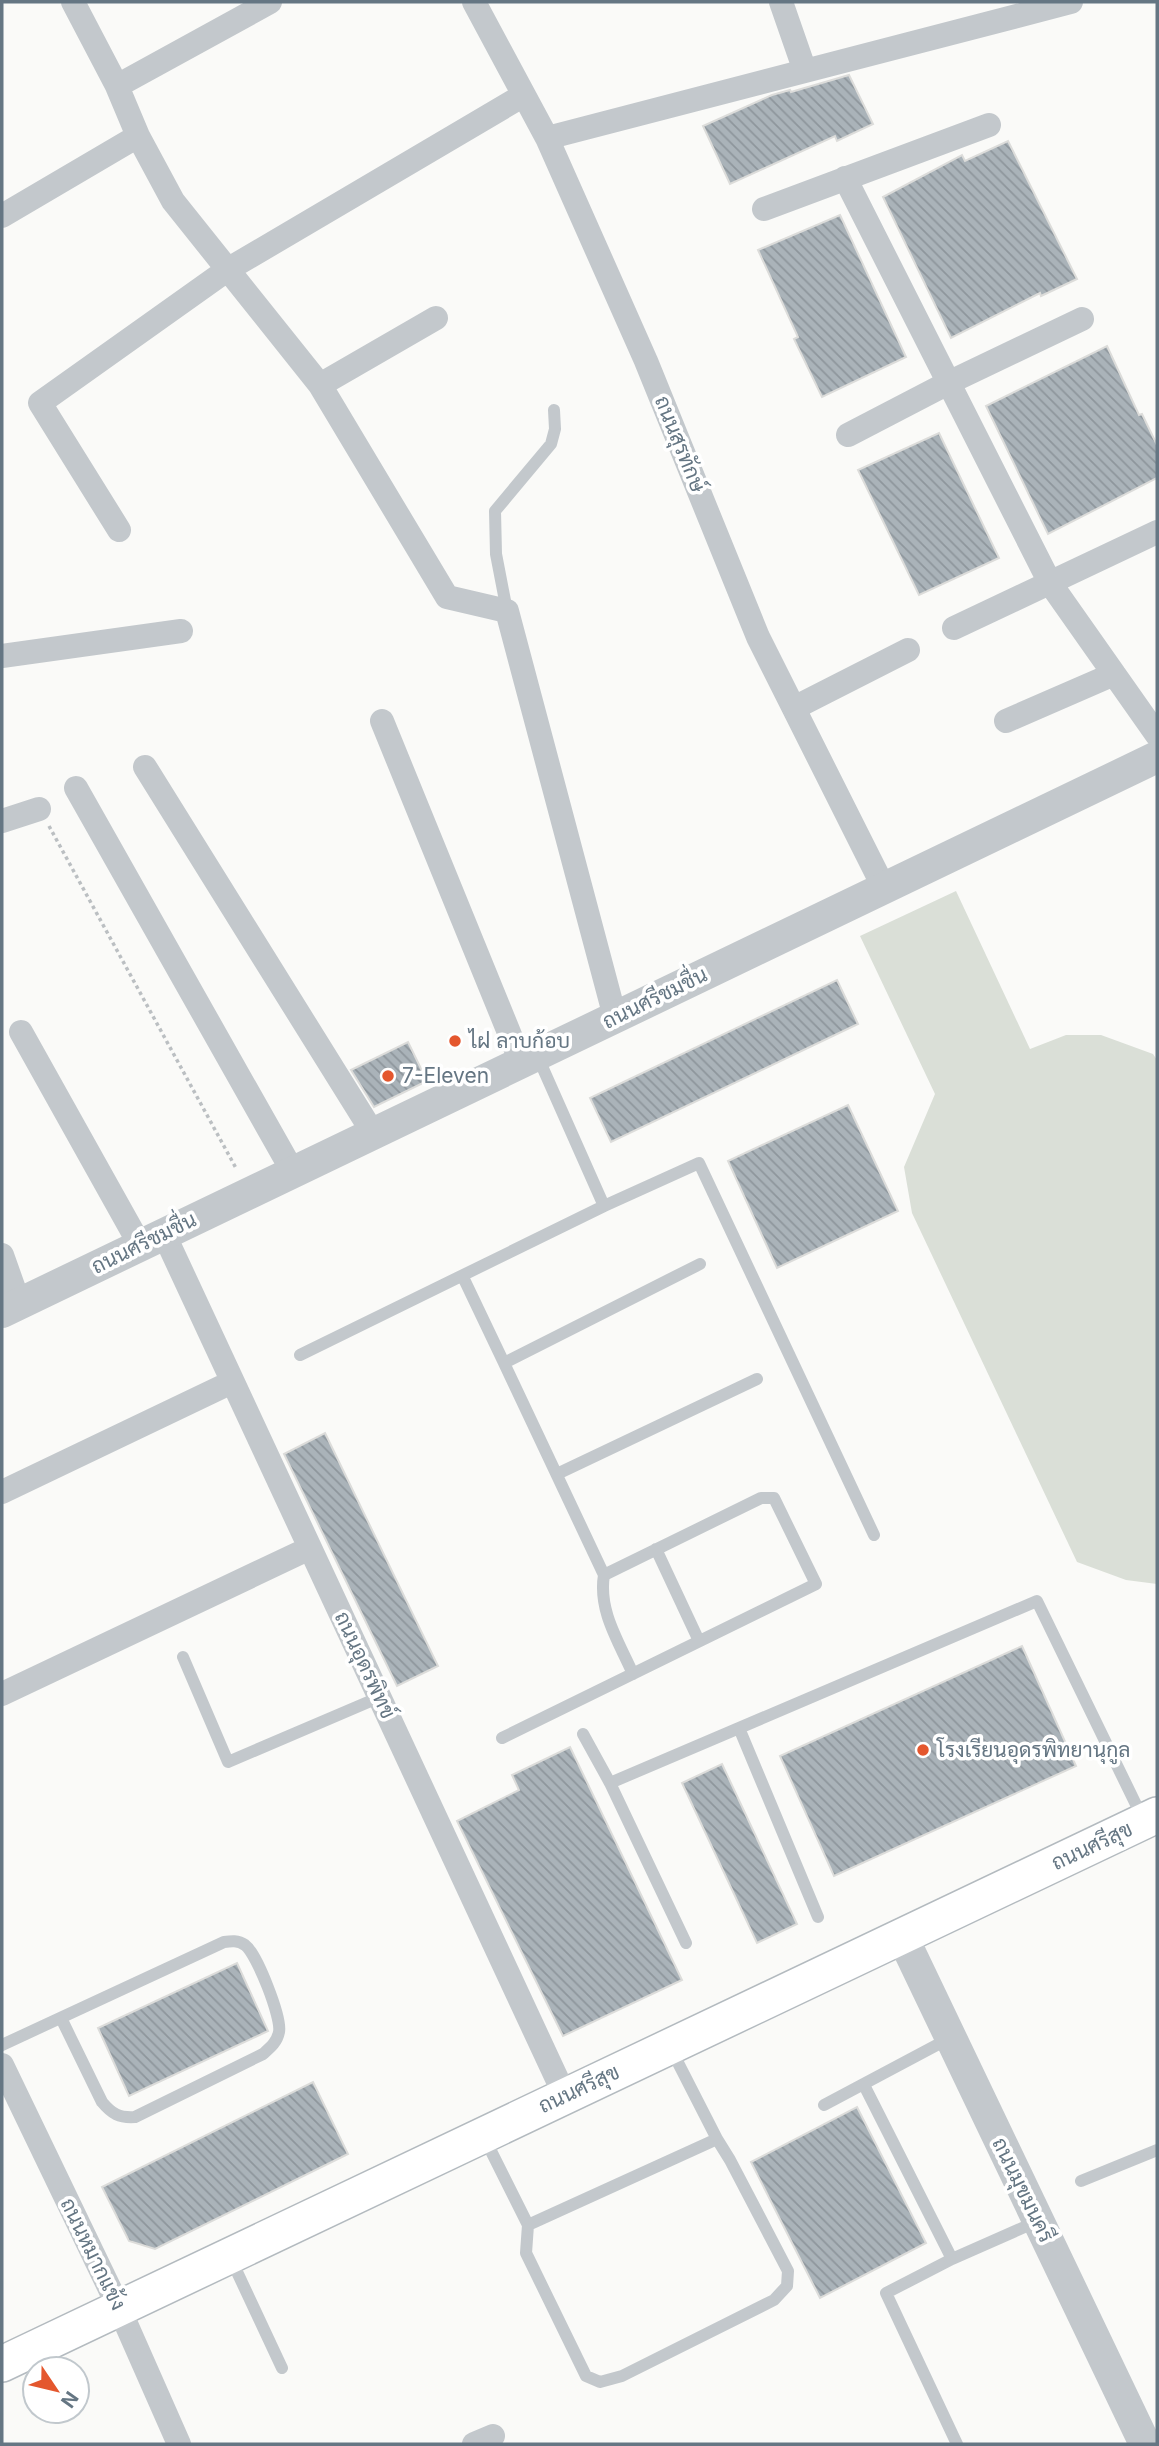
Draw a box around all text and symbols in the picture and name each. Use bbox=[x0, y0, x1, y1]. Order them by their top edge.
street label: ถนนสุรทักษ์ bbox=[648, 392, 712, 497]
street label: ถนนศรีชมชื่น bbox=[595, 955, 711, 1034]
place label: ไฝ ลาบก้อบ bbox=[467, 1028, 570, 1053]
marker: ไฝ ลาบก้อบ bbox=[447, 1033, 463, 1049]
place label: 7-Eleven bbox=[402, 1063, 489, 1088]
marker: 7-Eleven bbox=[380, 1068, 396, 1084]
street label: ถนนศรีชมชื่น bbox=[84, 1200, 200, 1279]
street label: ถนนอุดรพิทข์ bbox=[328, 1607, 402, 1723]
place label: โรงเรียนอุดรพิทยานุกูล bbox=[936, 1737, 1130, 1765]
marker: โรงเรียนอุดรพิทยานุกูล bbox=[915, 1742, 931, 1758]
street label: ถนนศรีสุข bbox=[1047, 1816, 1137, 1877]
street label: ถนนศรีสุข bbox=[534, 2059, 624, 2120]
street label: ถนนมุขมนครี bbox=[986, 2133, 1060, 2247]
street label: ถนนหมากแข้ง bbox=[56, 2194, 131, 2314]
north arrow bbox=[21, 2355, 91, 2425]
text: N bbox=[56, 2387, 83, 2412]

